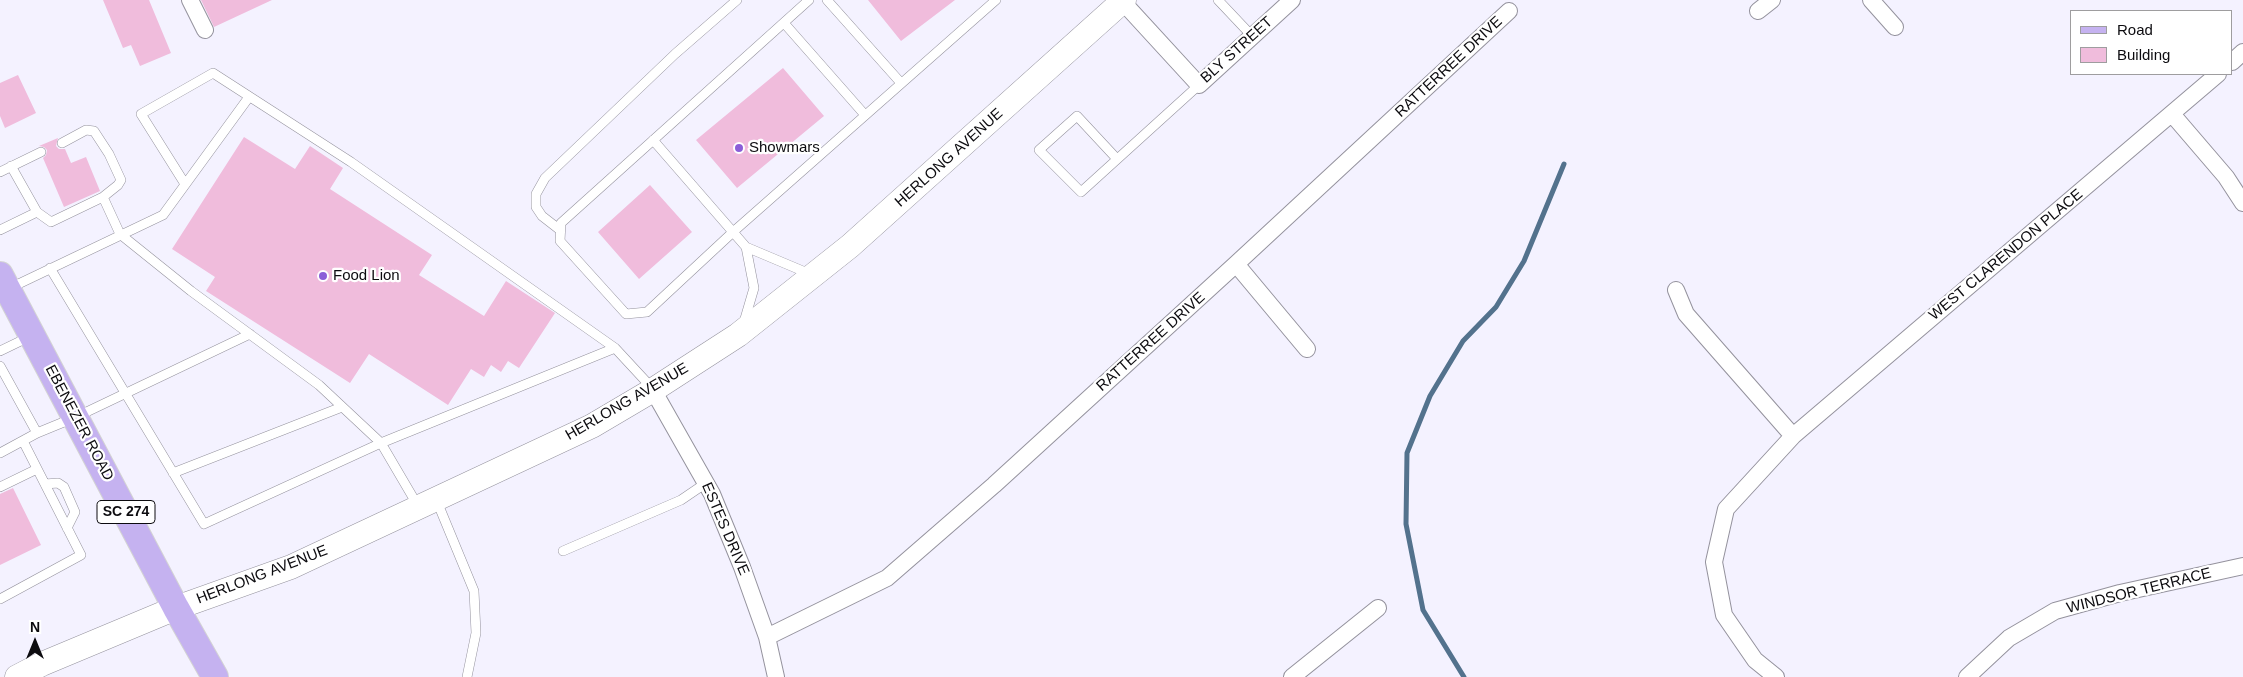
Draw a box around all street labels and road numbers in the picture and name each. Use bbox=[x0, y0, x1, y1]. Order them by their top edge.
street label: BLY STREET bbox=[1197, 13, 1277, 87]
street label: RATTERREE DRIVE bbox=[1392, 13, 1506, 121]
street label: HERLONG AVENUE bbox=[891, 105, 1007, 211]
street label: WEST CLARENDON PLACE bbox=[1926, 185, 2086, 325]
street label: RATTERREE DRIVE bbox=[1093, 289, 1209, 395]
street label: HERLONG AVENUE bbox=[562, 359, 692, 445]
street label: EBENEZER ROAD bbox=[41, 362, 117, 484]
street label: ESTES DRIVE bbox=[697, 480, 753, 578]
road number: SC 274 bbox=[97, 501, 155, 524]
street label: HERLONG AVENUE bbox=[194, 542, 330, 608]
street label: WINDSOR TERRACE bbox=[2065, 564, 2213, 618]

